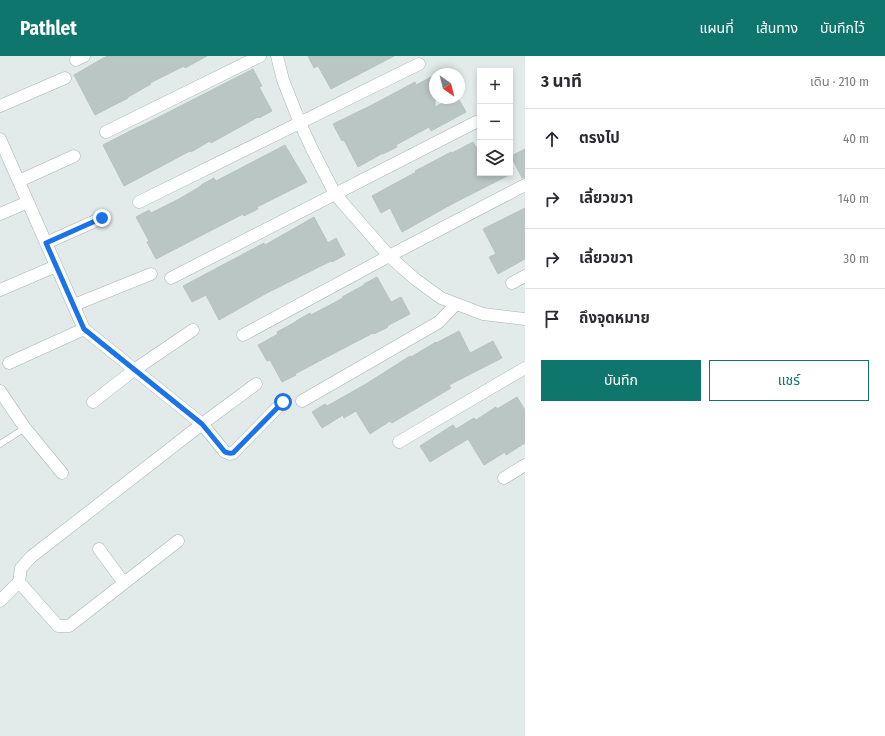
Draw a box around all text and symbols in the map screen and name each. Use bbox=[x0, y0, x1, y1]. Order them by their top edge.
text: Pathlet bbox=[20, 17, 77, 40]
text: แผนที่ bbox=[700, 20, 734, 37]
text: เส้นทาง bbox=[756, 20, 798, 37]
text: บันทึกไว้ bbox=[820, 20, 865, 37]
north arrow bbox=[429, 68, 465, 104]
map controls bbox=[477, 68, 513, 176]
button: + bbox=[477, 68, 513, 104]
text: 3 นาที bbox=[541, 71, 582, 92]
text: เดิน · 210 m bbox=[810, 74, 869, 89]
button: − bbox=[477, 104, 513, 140]
icon: ahead bbox=[541, 128, 563, 150]
text: ตรงไป bbox=[579, 129, 620, 147]
text: 40 m bbox=[843, 131, 869, 146]
button: layers bbox=[477, 140, 513, 176]
icon: right bbox=[541, 188, 563, 210]
text: เลี้ยวขวา bbox=[579, 189, 633, 207]
text: 140 m bbox=[838, 191, 869, 206]
route end bbox=[93, 209, 111, 227]
icon: right bbox=[541, 248, 563, 270]
text: เลี้ยวขวา bbox=[579, 249, 633, 267]
text: 30 m bbox=[843, 251, 869, 266]
icon: arrive bbox=[541, 308, 563, 330]
text: ถึงจุดหมาย bbox=[579, 309, 650, 327]
button: บันทึก bbox=[541, 360, 701, 401]
button: แชร์ bbox=[709, 360, 869, 401]
route start bbox=[274, 393, 292, 411]

